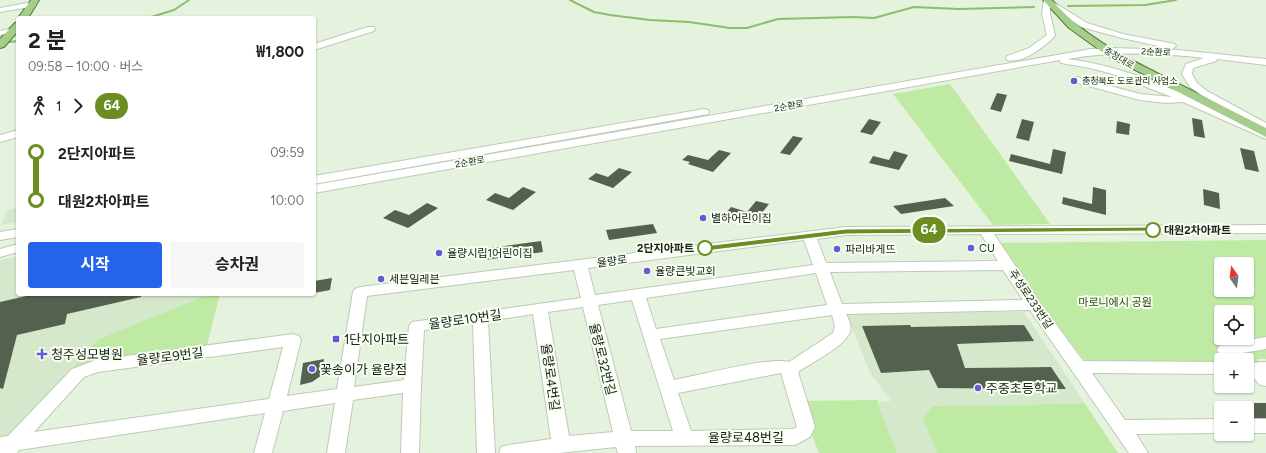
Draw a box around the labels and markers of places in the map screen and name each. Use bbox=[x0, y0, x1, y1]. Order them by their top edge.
place label: 충청북도 도로관리 사업소 bbox=[1082, 75, 1178, 86]
marker: 충청북도 도로관리 사업소 bbox=[1069, 76, 1079, 86]
place label: 별하어린이집 bbox=[711, 212, 772, 225]
marker: 별하어린이집 bbox=[698, 213, 708, 223]
marker: 대원2차아파트 bbox=[1145, 222, 1161, 238]
place label: 대원2차아파트 bbox=[1164, 224, 1231, 237]
marker: 2단지아파트 bbox=[697, 240, 713, 256]
place label: 2단지아파트 bbox=[637, 242, 694, 255]
place label: CU bbox=[979, 242, 995, 255]
place label: 파리바게뜨 bbox=[845, 243, 896, 256]
marker: CU bbox=[966, 243, 976, 253]
marker: 파리바게뜨 bbox=[832, 244, 842, 254]
place label: 율량시립1어린이집 bbox=[447, 247, 533, 260]
marker: 율량시립1어린이집 bbox=[434, 248, 444, 258]
place label: 율량큰빛교회 bbox=[655, 265, 716, 278]
marker: 율량큰빛교회 bbox=[642, 266, 652, 276]
place label: 세븐일레븐 bbox=[389, 273, 440, 286]
marker: 세븐일레븐 bbox=[376, 274, 386, 284]
place label: 1단지아파트 bbox=[344, 332, 409, 347]
marker: 1단지아파트 bbox=[331, 334, 341, 344]
place label: 청주성모병원 bbox=[51, 347, 123, 362]
marker: 청주성모병원 bbox=[36, 348, 48, 360]
place label: 꽃송이가 율량점 bbox=[320, 362, 407, 377]
marker: 꽃송이가 율량점 bbox=[307, 364, 317, 374]
place label: 주중초등학교 bbox=[986, 381, 1058, 396]
marker: 주중초등학교 bbox=[973, 383, 983, 393]

